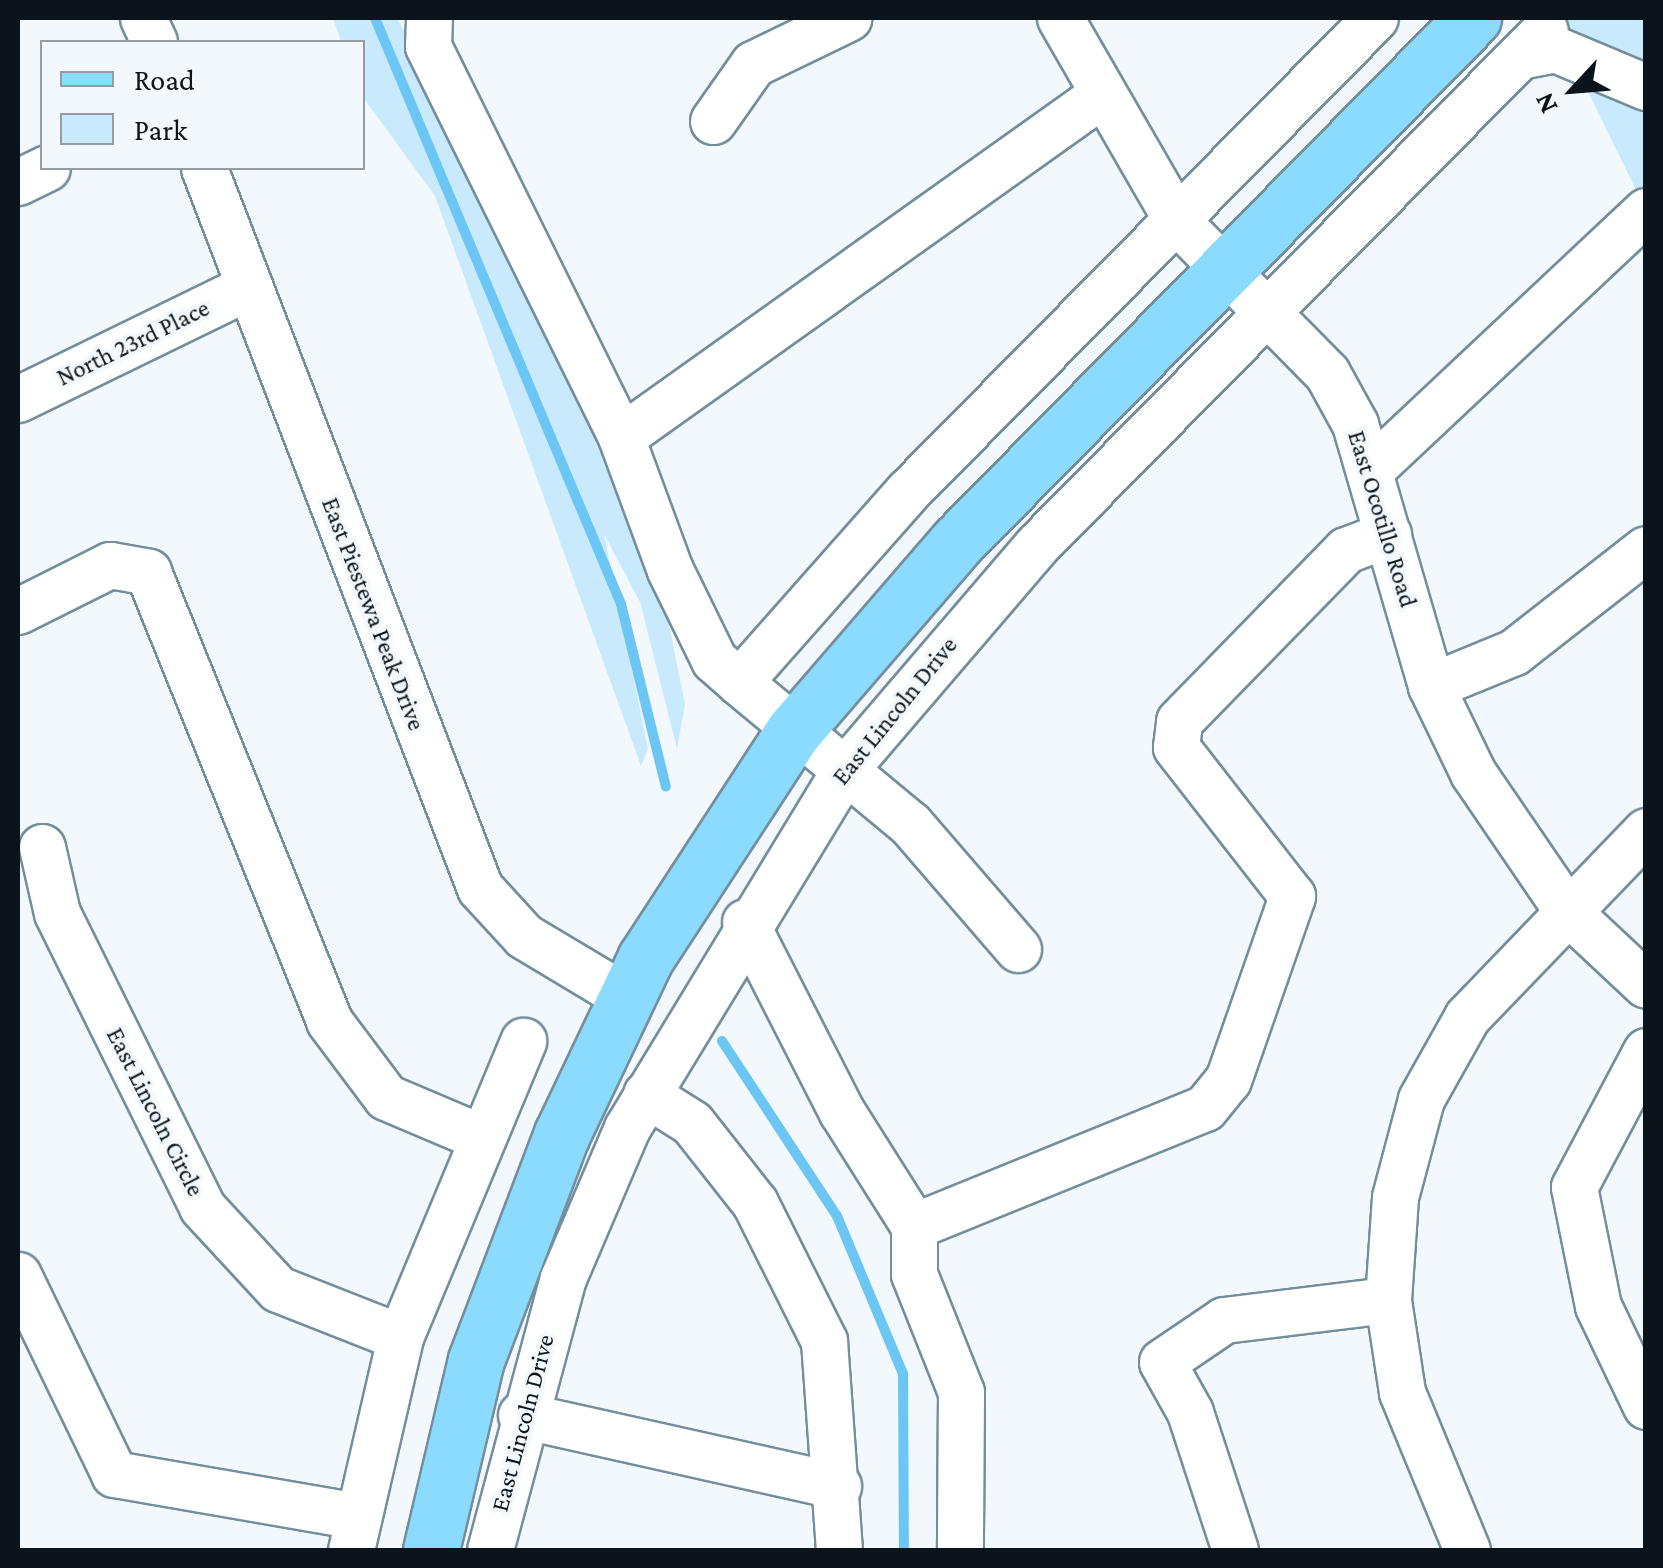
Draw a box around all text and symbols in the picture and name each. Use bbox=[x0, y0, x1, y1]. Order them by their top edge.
legend bbox=[40, 40, 365, 170]
north arrow bbox=[1523, 40, 1623, 140]
text: Road bbox=[134, 63, 195, 96]
text: N bbox=[1527, 88, 1564, 119]
text: Park bbox=[134, 113, 187, 146]
street label: North 23rd Place bbox=[52, 293, 214, 393]
street label: East Ocotillo Road bbox=[1341, 427, 1423, 611]
street label: East Piestewa Peak Drive bbox=[315, 493, 431, 735]
street label: East Lincoln Drive bbox=[826, 631, 964, 791]
street label: East Lincoln Circle bbox=[100, 1023, 210, 1201]
street label: East Lincoln Drive bbox=[485, 1331, 561, 1515]

